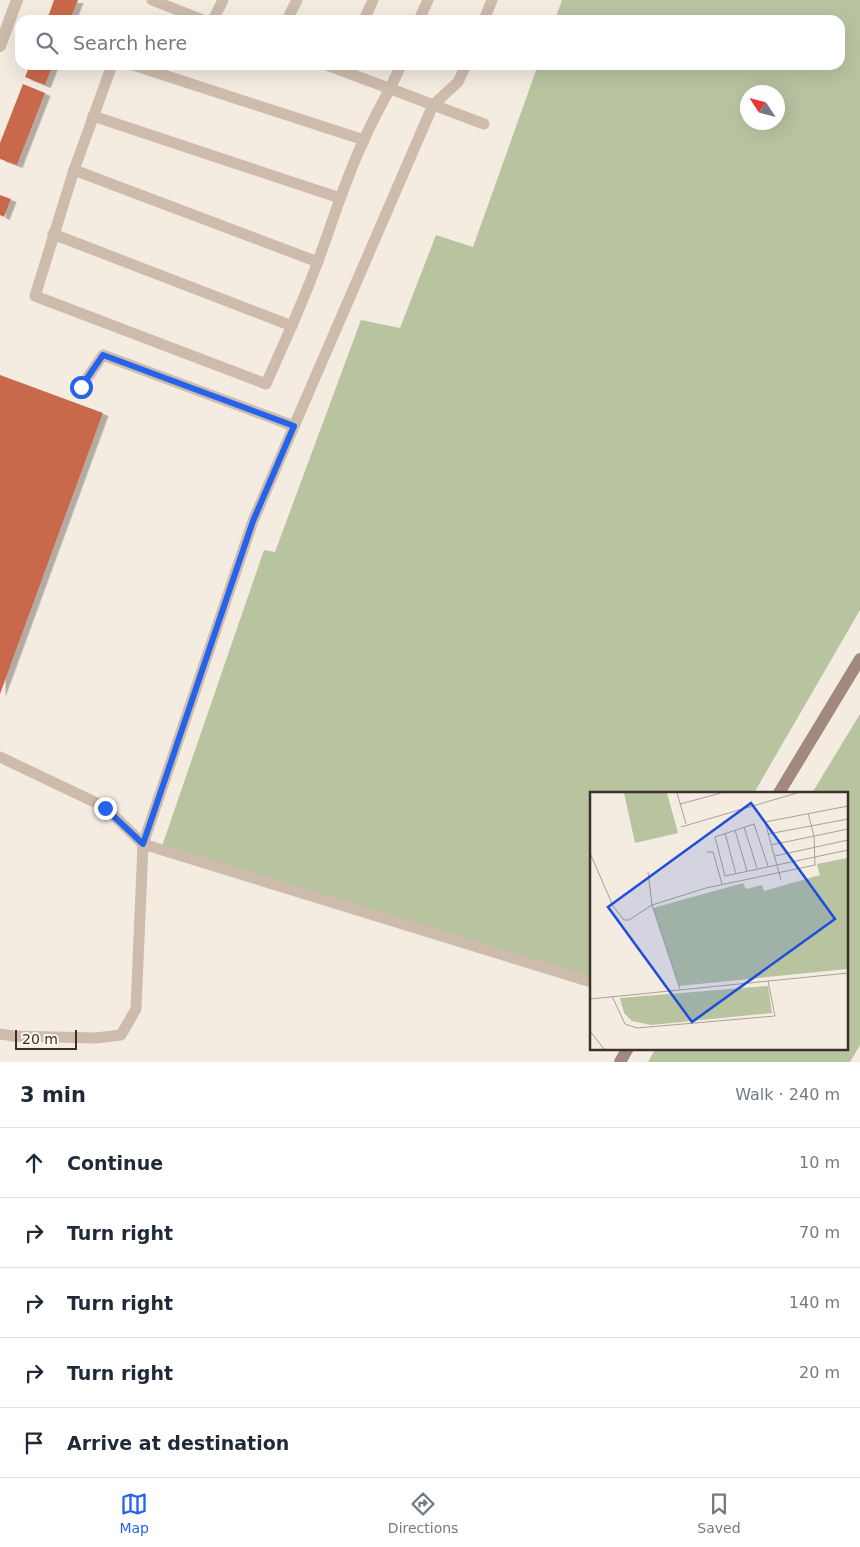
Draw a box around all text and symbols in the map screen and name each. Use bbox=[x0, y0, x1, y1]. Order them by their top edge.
search box bbox=[15, 15, 845, 70]
icon: search bbox=[33, 29, 61, 57]
text: Search here bbox=[73, 32, 187, 54]
north arrow bbox=[740, 85, 785, 130]
route start bbox=[70, 376, 93, 399]
inset map bbox=[590, 792, 848, 1050]
route end bbox=[94, 797, 117, 820]
scale bar bbox=[15, 1027, 78, 1050]
text: 20 m bbox=[22, 1031, 58, 1047]
text: 3 min bbox=[20, 1083, 86, 1107]
text: Walk · 240 m bbox=[735, 1085, 840, 1104]
icon: ahead bbox=[20, 1149, 48, 1177]
text: Continue bbox=[67, 1152, 163, 1174]
text: 10 m bbox=[799, 1153, 840, 1172]
icon: right bbox=[20, 1219, 48, 1247]
text: Turn right bbox=[67, 1222, 173, 1244]
text: 70 m bbox=[799, 1223, 840, 1242]
icon: right bbox=[20, 1289, 48, 1317]
text: Turn right bbox=[67, 1292, 173, 1314]
text: 140 m bbox=[789, 1293, 840, 1312]
icon: right bbox=[20, 1359, 48, 1387]
text: Turn right bbox=[67, 1362, 173, 1384]
text: 20 m bbox=[799, 1363, 840, 1382]
icon: arrive bbox=[20, 1429, 48, 1457]
text: Arrive at destination bbox=[67, 1432, 289, 1454]
tab: Map bbox=[119, 1490, 149, 1536]
tab: Directions bbox=[388, 1490, 458, 1536]
tab: Saved bbox=[697, 1490, 741, 1536]

